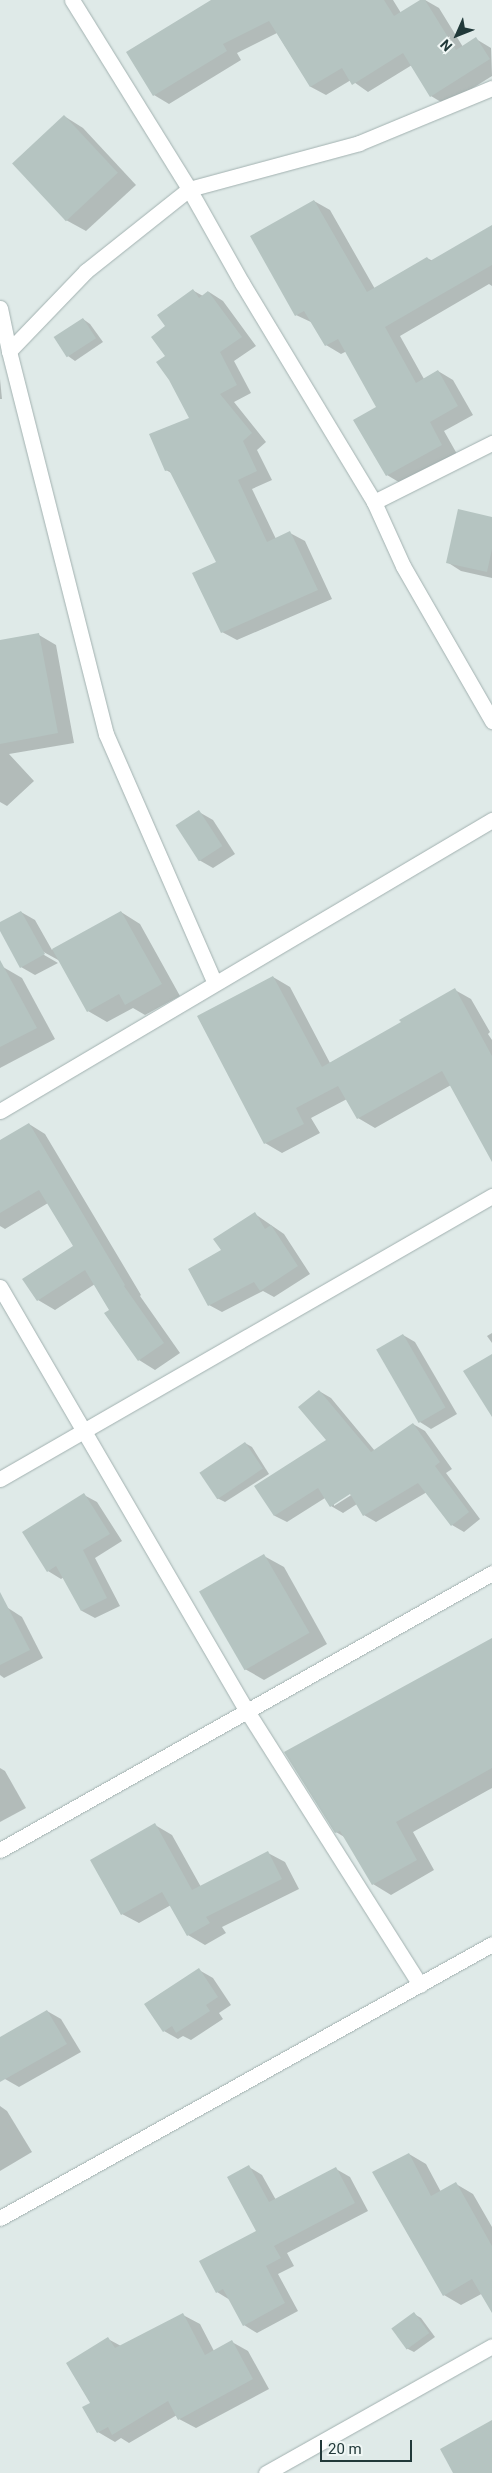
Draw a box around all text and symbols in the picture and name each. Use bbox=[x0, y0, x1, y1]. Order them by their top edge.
north arrow bbox=[432, 10, 482, 60]
text: N bbox=[437, 36, 455, 55]
scale bar bbox=[322, 2430, 414, 2462]
text: 20 m bbox=[328, 2440, 362, 2458]

